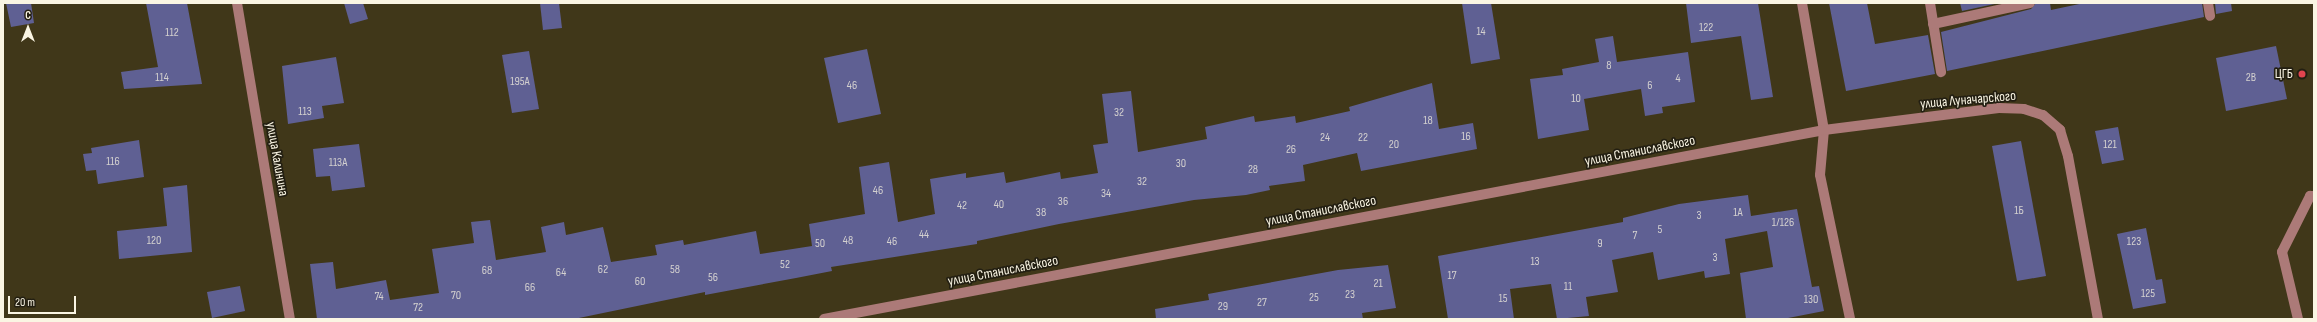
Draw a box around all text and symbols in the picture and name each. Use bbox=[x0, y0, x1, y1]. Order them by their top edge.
north arrow bbox=[8, 8, 48, 48]
text: С bbox=[25, 9, 31, 22]
house number: 122 bbox=[1699, 21, 1713, 35]
house number: 14 bbox=[1476, 25, 1486, 39]
house number: 112 bbox=[165, 26, 179, 40]
house number: 8 bbox=[1606, 59, 1612, 73]
place label: ЦГБ bbox=[2275, 66, 2293, 82]
marker: ЦГБ bbox=[2296, 68, 2308, 80]
house number: 114 bbox=[155, 71, 169, 85]
house number: 2В bbox=[2246, 71, 2256, 85]
house number: 4 bbox=[1675, 72, 1681, 86]
house number: 195А bbox=[510, 75, 530, 89]
house number: 46 bbox=[847, 79, 857, 93]
house number: 6 bbox=[1647, 79, 1653, 93]
street label: улица Луначарского bbox=[1919, 87, 2017, 113]
house number: 10 bbox=[1571, 92, 1581, 106]
house number: 113 bbox=[298, 105, 312, 119]
house number: 32 bbox=[1114, 106, 1124, 120]
house number: 18 bbox=[1423, 114, 1433, 128]
street label: улица Калинина bbox=[262, 121, 292, 197]
house number: 16 bbox=[1461, 130, 1471, 144]
house number: 24 bbox=[1320, 131, 1330, 145]
house number: 22 bbox=[1358, 131, 1368, 145]
street label: улица Станиславского bbox=[1584, 132, 1696, 170]
house number: 20 bbox=[1389, 138, 1399, 152]
house number: 121 bbox=[2103, 138, 2117, 152]
house number: 26 bbox=[1286, 143, 1296, 157]
house number: 116 bbox=[106, 155, 120, 169]
house number: 113А bbox=[329, 156, 347, 170]
house number: 30 bbox=[1176, 157, 1186, 171]
house number: 28 bbox=[1248, 163, 1258, 177]
house number: 32 bbox=[1137, 175, 1147, 189]
house number: 46 bbox=[873, 184, 883, 198]
house number: 34 bbox=[1101, 187, 1111, 201]
street label: улица Станиславского bbox=[1265, 192, 1377, 230]
house number: 36 bbox=[1058, 195, 1068, 209]
house number: 40 bbox=[994, 198, 1004, 212]
house number: 42 bbox=[957, 199, 967, 213]
house number: 1Б bbox=[2014, 204, 2024, 218]
house number: 38 bbox=[1036, 206, 1046, 220]
house number: 1А bbox=[1733, 206, 1743, 220]
house number: 3 bbox=[1696, 209, 1702, 223]
house number: 1/126 bbox=[1772, 216, 1794, 230]
house number: 5 bbox=[1658, 223, 1662, 237]
house number: 44 bbox=[919, 228, 929, 242]
house number: 7 bbox=[1633, 229, 1637, 243]
house number: 120 bbox=[147, 234, 161, 248]
house number: 48 bbox=[843, 234, 853, 248]
house number: 46 bbox=[887, 235, 897, 249]
house number: 123 bbox=[2127, 235, 2141, 249]
house number: 50 bbox=[815, 237, 825, 251]
house number: 9 bbox=[1597, 237, 1603, 251]
house number: 3 bbox=[1712, 251, 1718, 265]
street label: улица Станиславского bbox=[947, 252, 1059, 290]
house number: 13 bbox=[1530, 255, 1540, 269]
house number: 52 bbox=[780, 258, 790, 272]
house number: 62 bbox=[598, 263, 608, 277]
house number: 58 bbox=[670, 263, 680, 277]
house number: 68 bbox=[482, 264, 492, 278]
house number: 64 bbox=[556, 266, 566, 280]
house number: 17 bbox=[1448, 269, 1456, 283]
house number: 56 bbox=[708, 271, 718, 285]
house number: 60 bbox=[635, 275, 645, 289]
house number: 21 bbox=[1373, 277, 1383, 291]
house number: 11 bbox=[1564, 280, 1572, 294]
house number: 66 bbox=[525, 281, 535, 295]
house number: 125 bbox=[2141, 287, 2155, 301]
scale bar bbox=[10, 288, 78, 314]
house number: 23 bbox=[1345, 288, 1355, 302]
house number: 70 bbox=[451, 289, 461, 303]
house number: 74 bbox=[374, 290, 384, 304]
house number: 25 bbox=[1309, 291, 1319, 305]
house number: 15 bbox=[1498, 292, 1508, 306]
house number: 130 bbox=[1804, 293, 1818, 307]
text: 20 m bbox=[15, 295, 35, 310]
house number: 27 bbox=[1257, 296, 1267, 310]
house number: 29 bbox=[1218, 300, 1228, 314]
house number: 72 bbox=[413, 301, 423, 315]

